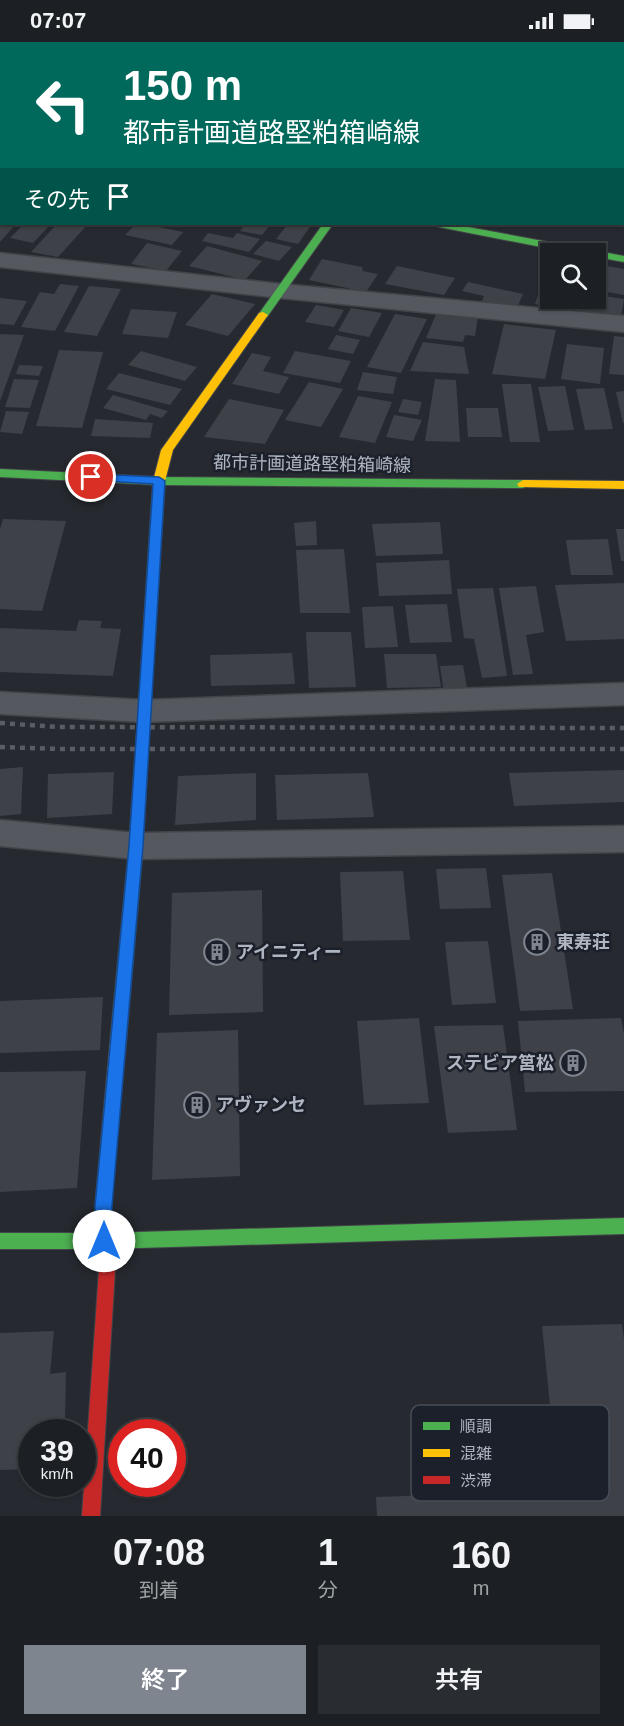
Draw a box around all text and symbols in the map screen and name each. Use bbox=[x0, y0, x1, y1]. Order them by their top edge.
text: 07:07 bbox=[30, 8, 86, 33]
text: 150 m bbox=[123, 62, 242, 109]
icon: left bbox=[24, 66, 102, 144]
text: 都市計画道路堅粕箱崎線 bbox=[123, 118, 420, 148]
icon: arrive bbox=[102, 180, 135, 213]
text: その先 bbox=[24, 187, 90, 212]
map controls bbox=[540, 243, 606, 309]
button: search bbox=[540, 243, 606, 309]
pin bbox=[65, 451, 116, 502]
street label: 都市計画道路堅粕箱崎線 bbox=[213, 452, 411, 476]
icon: arrive bbox=[74, 460, 107, 493]
building icon: 東寿荘 bbox=[522, 927, 552, 957]
place label: 東寿荘 bbox=[556, 932, 610, 952]
building icon: アイニティー bbox=[202, 937, 232, 967]
place label: アイニティー bbox=[236, 942, 342, 962]
building icon: ステビア筥松 bbox=[558, 1048, 588, 1078]
place label: ステビア筥松 bbox=[446, 1053, 554, 1073]
building icon: アヴァンセ bbox=[182, 1090, 212, 1120]
place label: アヴァンセ bbox=[216, 1094, 306, 1115]
position arrow bbox=[72, 1209, 136, 1273]
legend bbox=[411, 1405, 609, 1501]
text: 順調 bbox=[460, 1418, 492, 1435]
speed limit sign: 40 bbox=[108, 1419, 186, 1497]
text: 39 bbox=[40, 1434, 74, 1467]
text: 混雑 bbox=[460, 1445, 492, 1462]
text: km/h bbox=[41, 1465, 73, 1482]
text: 渋滞 bbox=[460, 1472, 492, 1489]
text: 07:08 bbox=[113, 1532, 205, 1573]
text: 1 bbox=[318, 1532, 338, 1573]
text: 160 bbox=[451, 1535, 511, 1576]
text: m bbox=[473, 1577, 489, 1599]
text: 到着 bbox=[139, 1579, 179, 1601]
text: 分 bbox=[318, 1579, 338, 1601]
button: 終了 bbox=[24, 1645, 306, 1714]
button: 共有 bbox=[318, 1645, 600, 1714]

